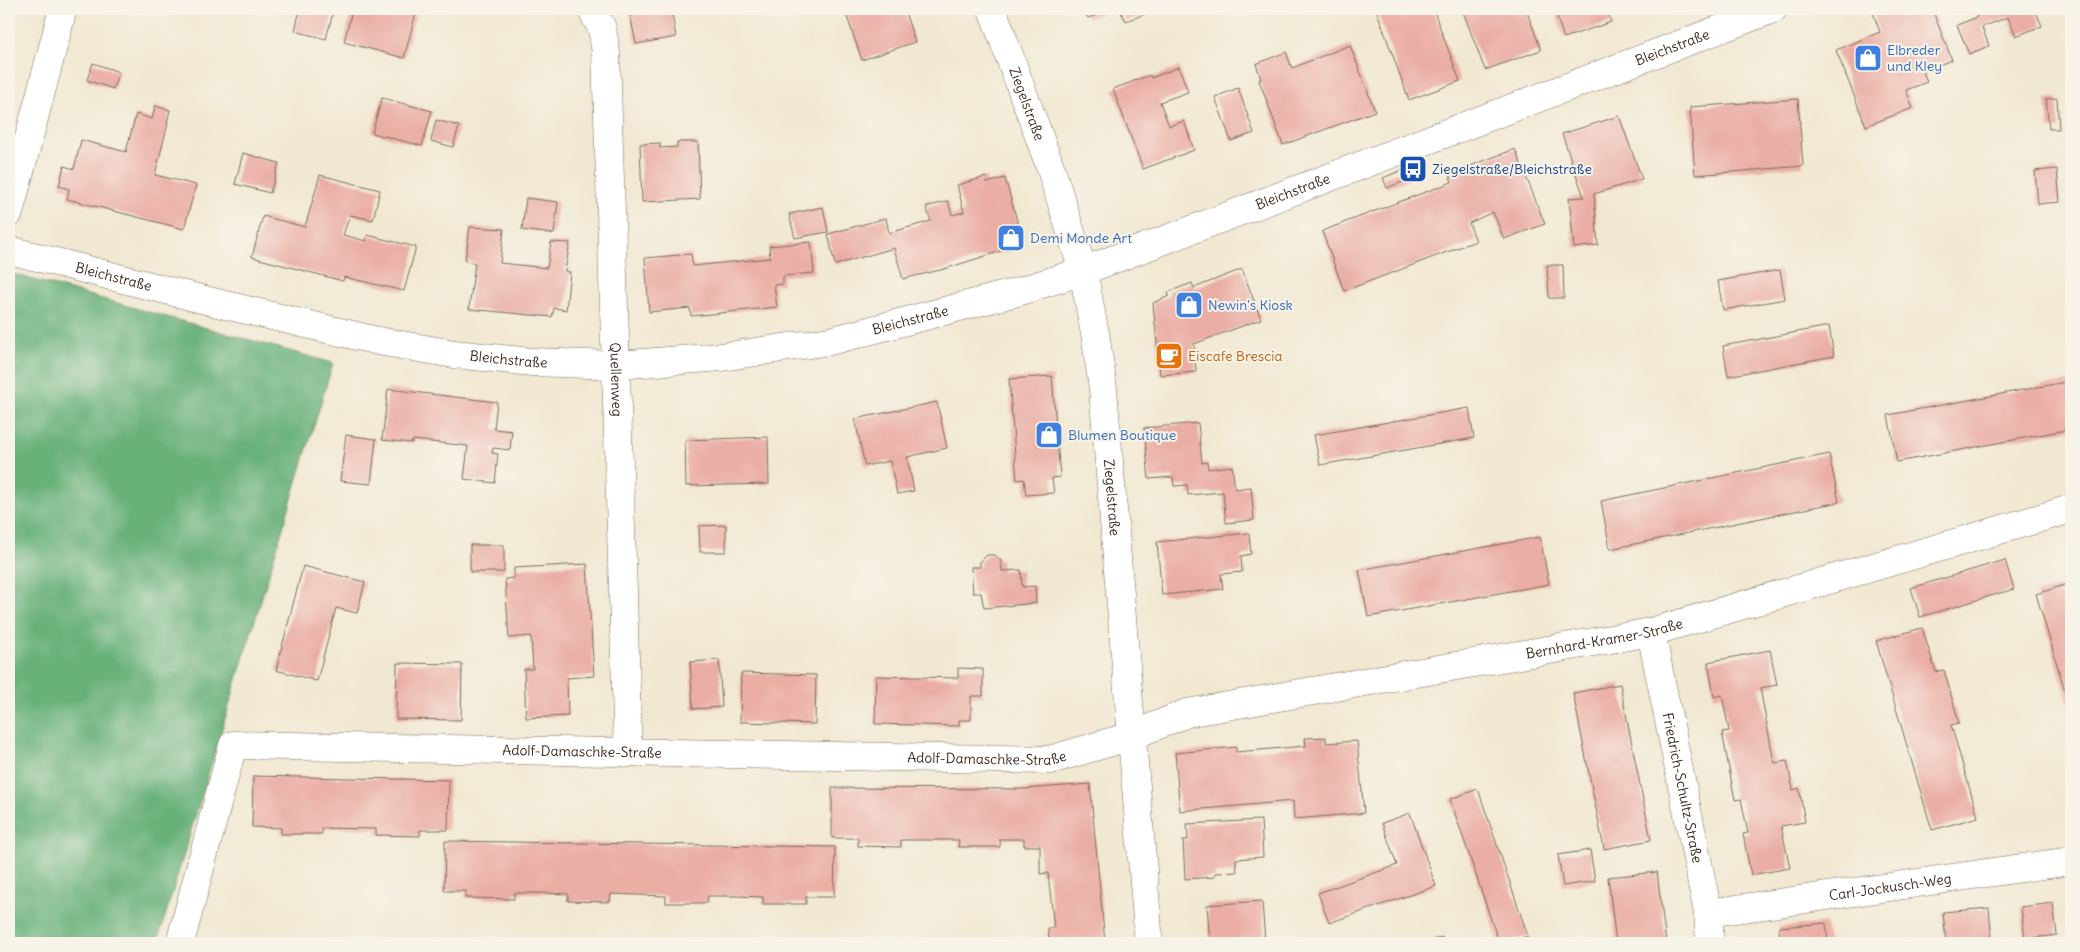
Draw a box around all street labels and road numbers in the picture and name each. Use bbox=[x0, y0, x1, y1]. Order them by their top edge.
street label: Bleichstraße bbox=[1633, 25, 1712, 70]
street label: Ziegelstraße bbox=[1005, 65, 1049, 143]
street label: Bleichstraße bbox=[1253, 169, 1332, 214]
street label: Bleichstraße bbox=[74, 258, 154, 295]
street label: Bleichstraße bbox=[870, 301, 950, 339]
street label: Quellenweg bbox=[606, 342, 626, 417]
street label: Bleichstraße bbox=[469, 347, 548, 372]
street label: Ziegelstraße bbox=[1100, 458, 1124, 537]
street label: Bernhard-Kramer-Straße bbox=[1524, 614, 1685, 663]
street label: Friedrich-Schultz-Straße bbox=[1659, 711, 1707, 865]
street label: Adolf-Damaschke-Straße bbox=[502, 741, 662, 762]
street label: Adolf-Damaschke-Straße bbox=[907, 747, 1068, 769]
street label: Carl-Jockusch-Weg bbox=[1828, 869, 1953, 905]

